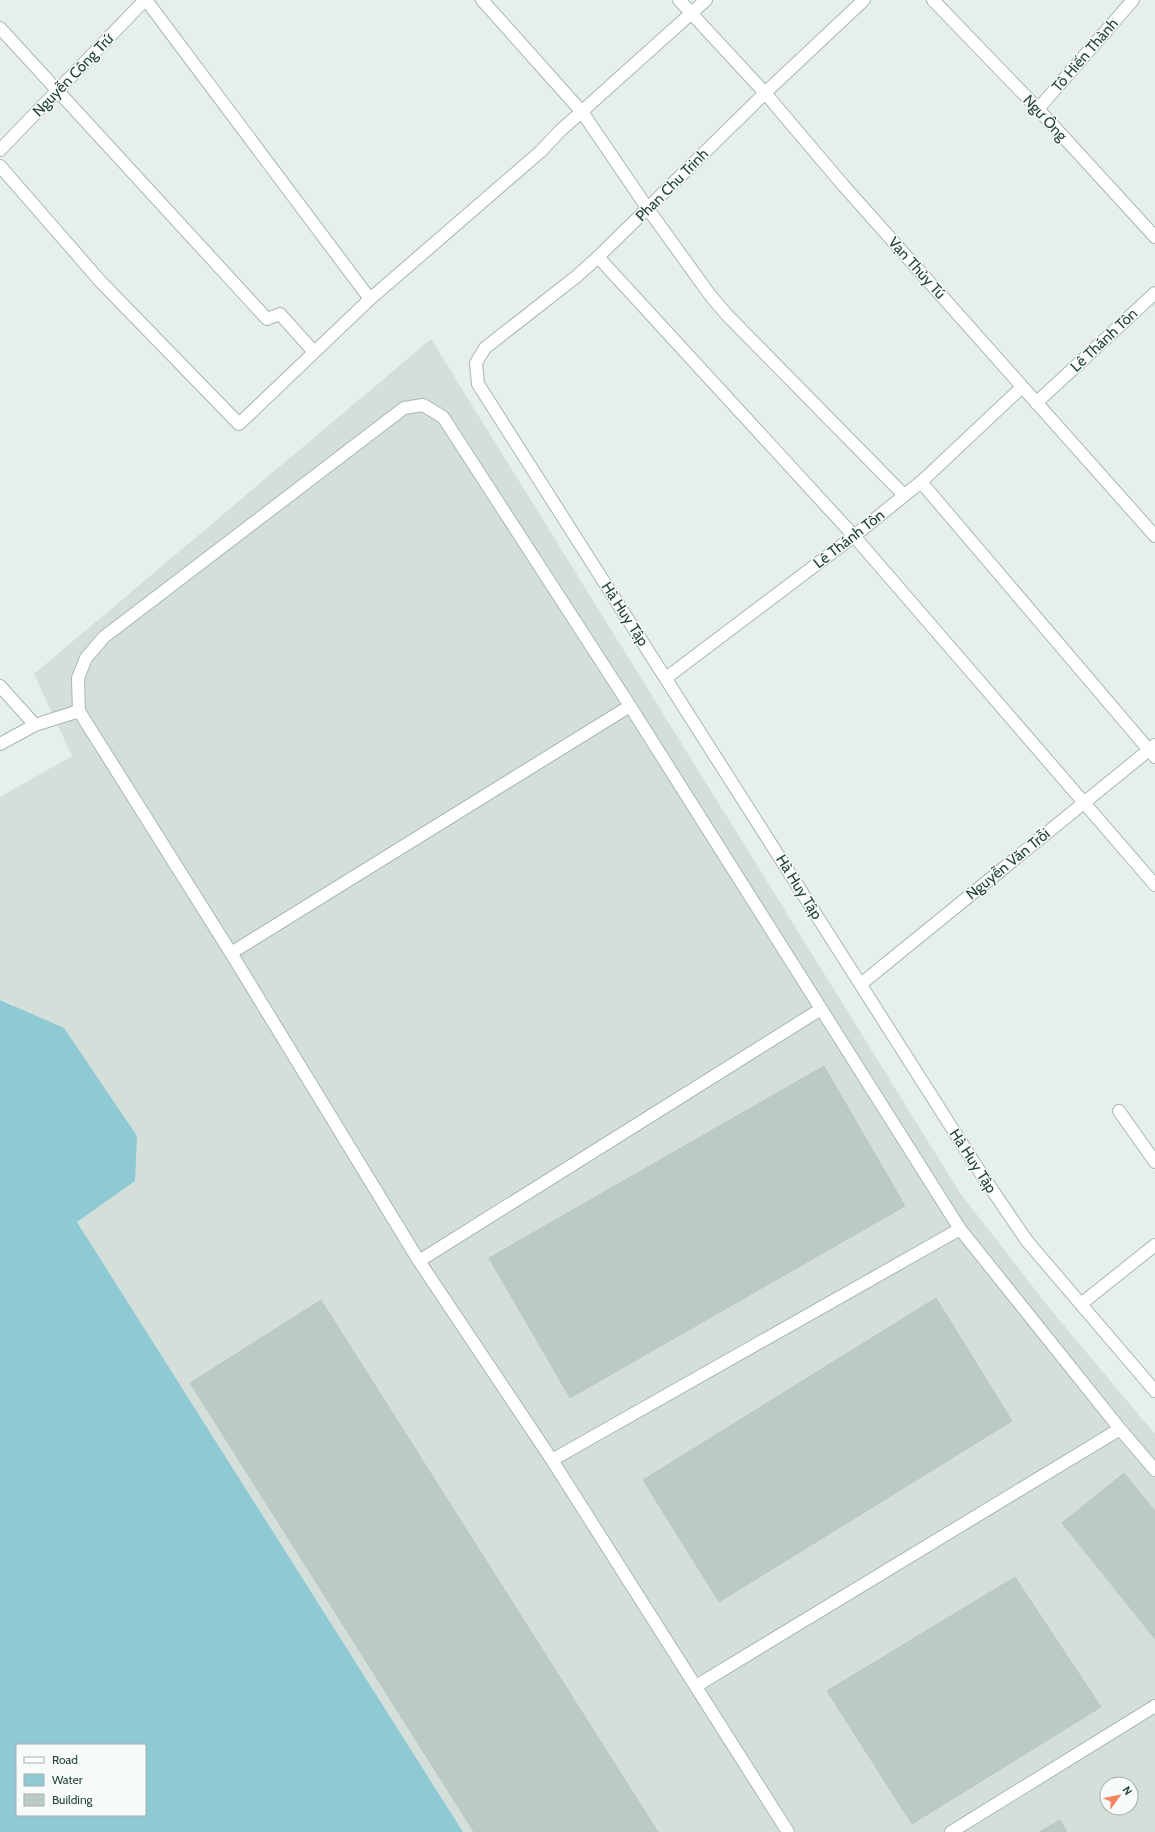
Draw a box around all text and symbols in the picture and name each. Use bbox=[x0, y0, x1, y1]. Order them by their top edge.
street label: Tô Hiến Thành bbox=[1048, 15, 1122, 95]
street label: Nguyễn Công Trứ bbox=[29, 29, 118, 120]
street label: Ngư Ông bbox=[1019, 91, 1072, 145]
street label: Phan Chu Trinh bbox=[632, 145, 712, 225]
street label: Vạn Thủy Tú bbox=[885, 233, 949, 303]
street label: Lê Thánh Tôn bbox=[1067, 304, 1141, 376]
street label: Lê Thánh Tôn bbox=[810, 506, 888, 572]
street label: Hà Huy Tập bbox=[598, 579, 652, 649]
street label: Nguyễn Văn Trỗi bbox=[962, 825, 1054, 903]
street label: Hà Huy Tập bbox=[772, 851, 826, 923]
street label: Hà Huy Tập bbox=[946, 1126, 1000, 1196]
legend bbox=[16, 1744, 146, 1816]
text: Road bbox=[52, 1752, 78, 1767]
text: Water bbox=[52, 1772, 83, 1787]
north arrow bbox=[1099, 1776, 1139, 1816]
text: N bbox=[1119, 1783, 1135, 1798]
text: Building bbox=[52, 1792, 94, 1807]

